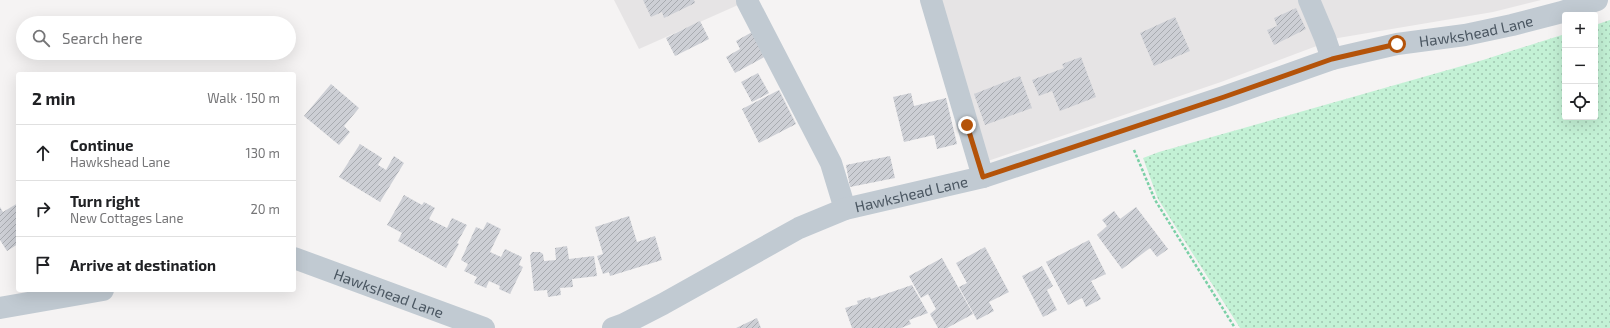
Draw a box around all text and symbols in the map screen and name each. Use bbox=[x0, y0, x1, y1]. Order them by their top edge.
street label: Hawkshead Lane bbox=[1418, 11, 1535, 50]
map controls bbox=[1562, 12, 1598, 120]
button: + bbox=[1562, 12, 1598, 48]
search box bbox=[16, 16, 296, 60]
icon: search bbox=[30, 27, 52, 49]
text: Search here bbox=[62, 29, 143, 47]
route start bbox=[1388, 35, 1406, 53]
button: − bbox=[1562, 48, 1598, 84]
button: locate bbox=[1562, 84, 1598, 120]
text: 2 min bbox=[32, 88, 75, 108]
text: Walk · 150 m bbox=[207, 90, 280, 106]
route end bbox=[958, 116, 976, 134]
text: Continue bbox=[70, 136, 133, 154]
icon: ahead bbox=[32, 142, 54, 164]
text: 130 m bbox=[245, 145, 280, 161]
text: Hawkshead Lane bbox=[70, 154, 170, 170]
street label: Hawkshead Lane bbox=[853, 172, 970, 215]
text: Turn right bbox=[70, 192, 140, 210]
icon: right bbox=[32, 198, 54, 220]
text: 20 m bbox=[251, 201, 280, 217]
text: New Cottages Lane bbox=[70, 210, 183, 226]
icon: arrive bbox=[32, 254, 54, 276]
text: Arrive at destination bbox=[70, 256, 216, 274]
street label: Hawkshead Lane bbox=[331, 264, 446, 321]

